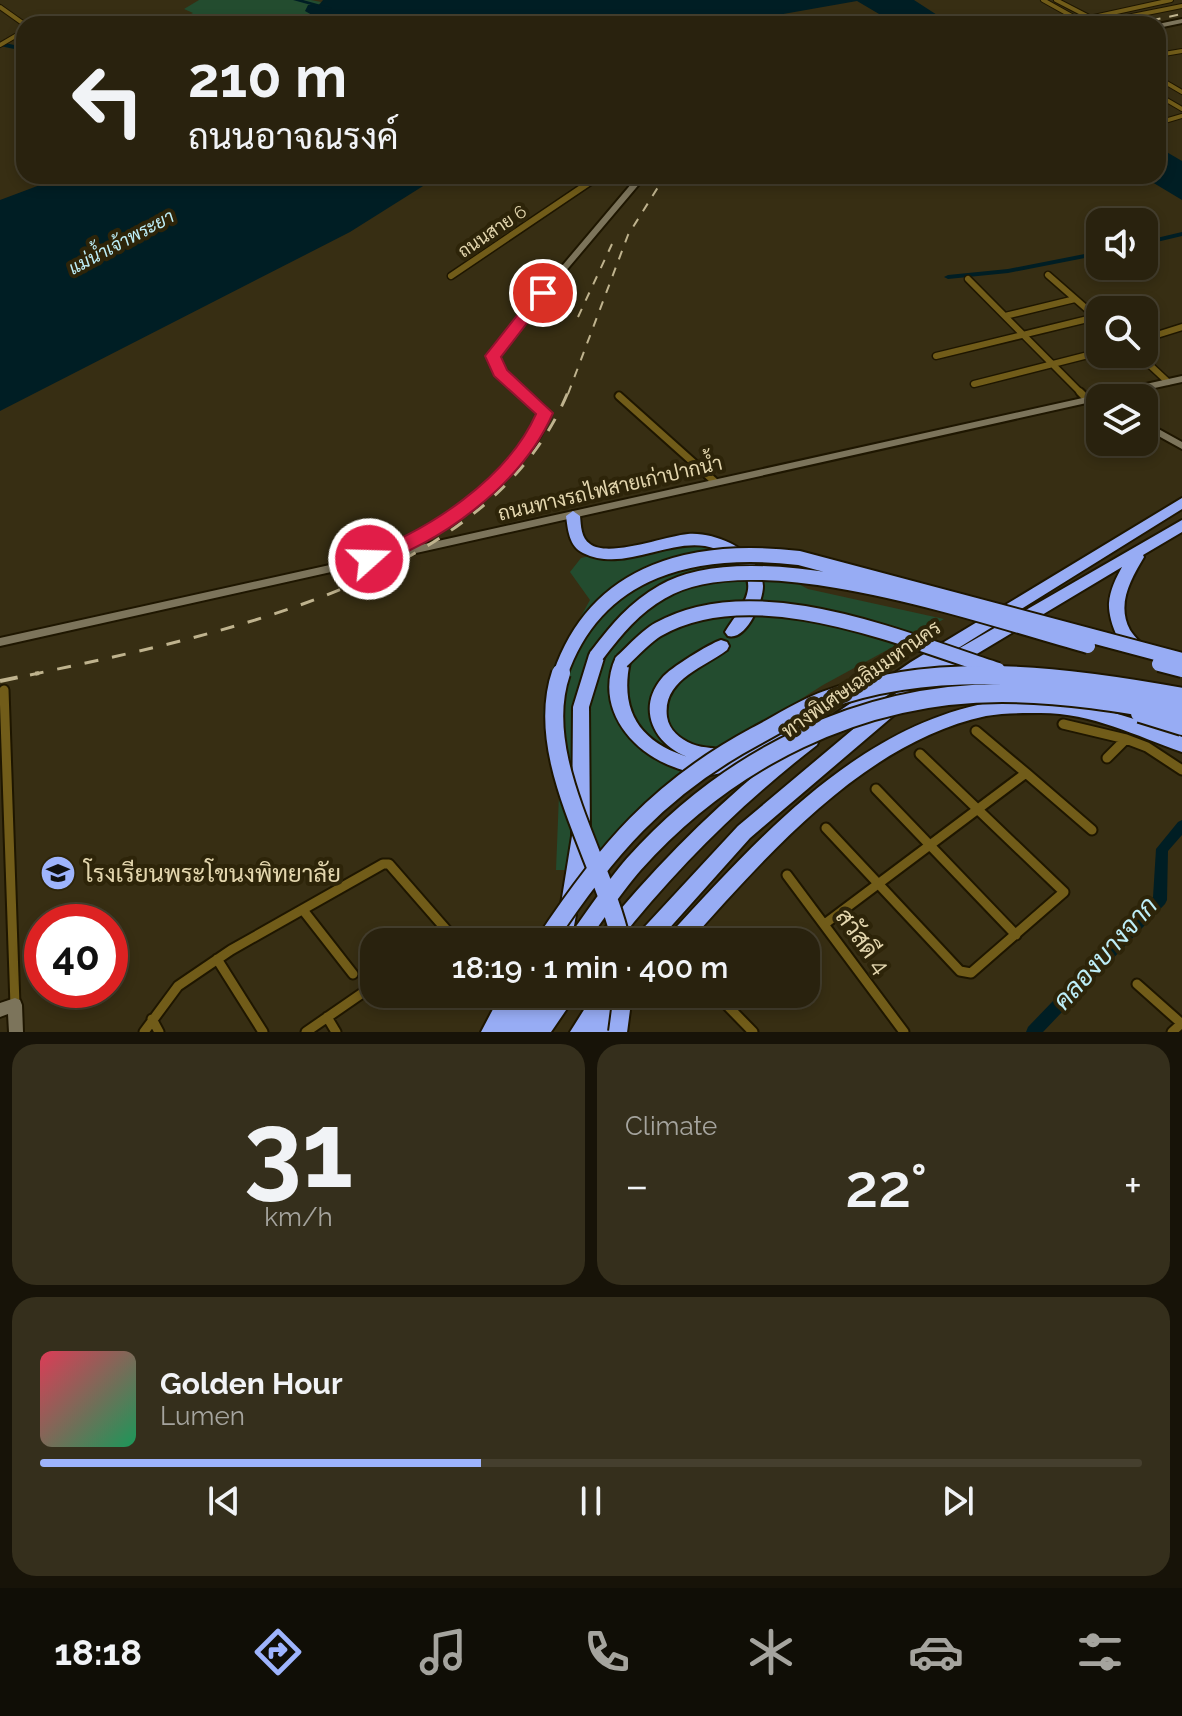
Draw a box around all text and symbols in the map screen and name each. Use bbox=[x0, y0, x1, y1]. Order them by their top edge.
text: 210 m bbox=[188, 44, 347, 110]
icon: left bbox=[56, 48, 160, 152]
text: ถนนอาจณรงค์ bbox=[188, 115, 399, 157]
street label: ถนนสาย 6 bbox=[454, 200, 530, 262]
water label: แม่น้ำเจ้าพระยา bbox=[62, 201, 178, 279]
map controls bbox=[1086, 208, 1158, 456]
button: sound bbox=[1086, 208, 1158, 280]
pin bbox=[509, 259, 577, 327]
icon: arrive bbox=[521, 271, 565, 315]
button: search bbox=[1086, 296, 1158, 368]
button: layers bbox=[1086, 384, 1158, 456]
street label: ถนนทางรถไฟสายเก่าปากน้ำ bbox=[494, 445, 724, 526]
position arrow bbox=[327, 517, 411, 601]
street label: ทางพิเศษเฉลิมมหานคร bbox=[777, 615, 945, 743]
school or university icon: โรงเรียนพระโขนงพิทยาลัย bbox=[39, 854, 77, 892]
place label: โรงเรียนพระโขนงพิทยาลัย bbox=[82, 858, 341, 888]
water label: คลองบางจาก bbox=[1047, 891, 1163, 1015]
street label: สวัสดี 4 bbox=[830, 903, 896, 979]
speed limit sign: 40 bbox=[24, 904, 128, 1008]
text: 18:19 · 1 min · 400 m bbox=[452, 950, 728, 985]
text: 31 bbox=[244, 1089, 353, 1211]
text: Climate bbox=[625, 1111, 717, 1141]
text: 22° bbox=[845, 1151, 927, 1221]
text: − bbox=[625, 1160, 649, 1211]
text: + bbox=[1124, 1160, 1142, 1211]
text: km/h bbox=[264, 1202, 333, 1232]
text: Golden Hour bbox=[160, 1366, 343, 1401]
text: Lumen bbox=[160, 1401, 245, 1431]
icon: previous bbox=[202, 1479, 246, 1523]
icon: pause bbox=[569, 1479, 613, 1523]
icon: next bbox=[936, 1479, 980, 1523]
icon: directions bbox=[250, 1624, 306, 1680]
icon: music bbox=[415, 1624, 471, 1680]
icon: phone bbox=[579, 1624, 635, 1680]
icon: climate bbox=[743, 1624, 799, 1680]
icon: car bbox=[908, 1624, 964, 1680]
icon: filters bbox=[1072, 1624, 1128, 1680]
text: 18:18 bbox=[54, 1631, 142, 1673]

